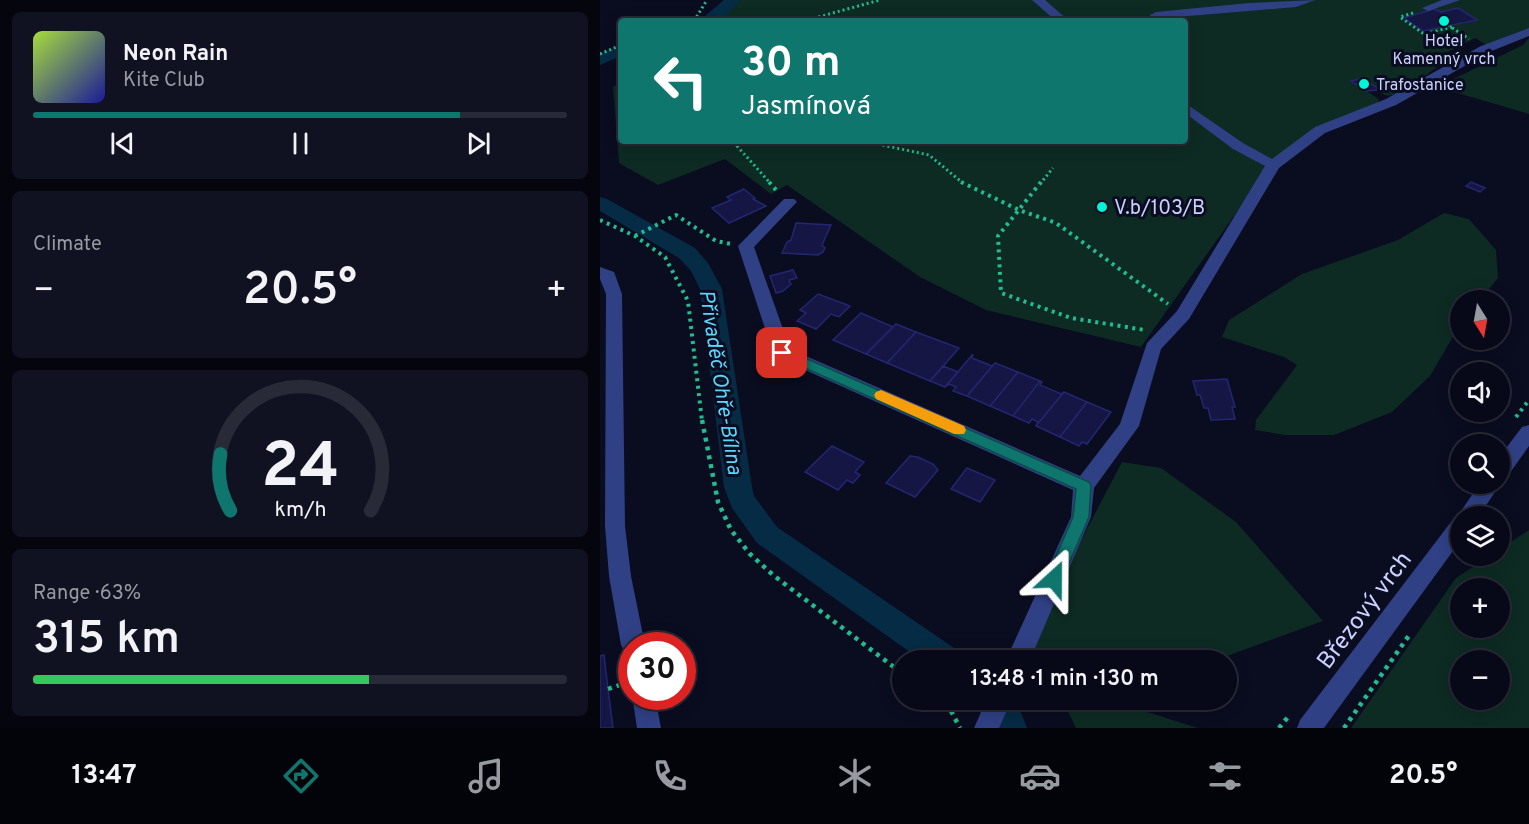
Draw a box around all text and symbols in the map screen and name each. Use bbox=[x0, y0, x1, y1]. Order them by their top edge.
marker: Hotel Kamenný vrch bbox=[1437, 14, 1451, 28]
place label: Hotel Kamenný vrch bbox=[1393, 32, 1495, 70]
text: 30 m bbox=[741, 38, 840, 91]
text: Neon Rain bbox=[123, 41, 228, 68]
icon: left bbox=[642, 42, 720, 120]
text: Kite Club bbox=[123, 68, 205, 94]
place label: Trafostanice bbox=[1376, 76, 1464, 96]
marker: Trafostanice bbox=[1357, 77, 1371, 91]
text: Jasmínová bbox=[741, 90, 871, 124]
icon: previous bbox=[106, 127, 139, 160]
icon: pause bbox=[284, 127, 317, 160]
icon: next bbox=[462, 127, 495, 160]
place label: V.b/103/B bbox=[1114, 196, 1205, 222]
marker: V.b/103/B bbox=[1095, 200, 1109, 214]
text: Climate bbox=[33, 232, 102, 258]
text: 20.5° bbox=[243, 263, 357, 320]
text: − bbox=[33, 271, 54, 313]
text: + bbox=[546, 271, 567, 313]
water label: Přivaděč Ohře-Bílina bbox=[692, 288, 747, 477]
north arrow bbox=[1450, 290, 1510, 350]
map controls bbox=[1450, 290, 1510, 710]
pin bbox=[756, 327, 807, 378]
icon: arrive bbox=[765, 336, 798, 369]
button: sound bbox=[1450, 362, 1510, 422]
text: 24 bbox=[261, 430, 339, 509]
button: search bbox=[1450, 434, 1510, 494]
text: km/h bbox=[274, 497, 326, 524]
button: layers bbox=[1450, 506, 1510, 566]
street label: Březový vrch bbox=[1312, 546, 1420, 676]
position arrow bbox=[1022, 547, 1086, 611]
button: + bbox=[1450, 578, 1510, 638]
text: Range · 63% bbox=[33, 581, 141, 607]
text: 315 km bbox=[33, 612, 180, 669]
speed limit sign: 30 bbox=[618, 632, 696, 710]
button: − bbox=[1450, 650, 1510, 710]
text: 13:48 · 1 min · 130 m bbox=[970, 666, 1159, 693]
icon: directions bbox=[280, 755, 322, 797]
icon: music bbox=[465, 755, 507, 797]
icon: phone bbox=[649, 755, 691, 797]
icon: climate bbox=[834, 755, 876, 797]
icon: car bbox=[1019, 755, 1061, 797]
icon: filters bbox=[1204, 755, 1246, 797]
text: 13:47 bbox=[71, 759, 137, 793]
text: 20.5° bbox=[1389, 759, 1458, 793]

